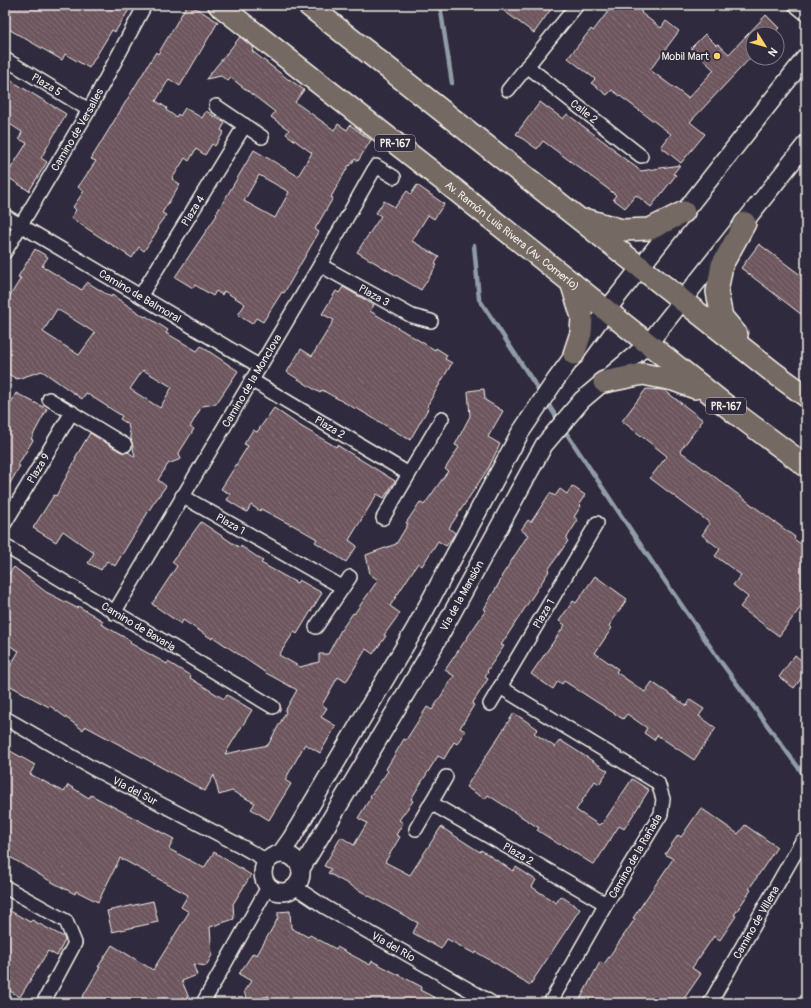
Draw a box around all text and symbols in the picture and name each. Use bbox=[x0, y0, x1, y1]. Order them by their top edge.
north arrow bbox=[745, 26, 785, 66]
text: N bbox=[765, 45, 780, 59]
place label: Mobil Mart bbox=[661, 50, 710, 63]
marker: Mobil Mart bbox=[712, 51, 722, 61]
street label: Plaza 5 bbox=[29, 71, 64, 99]
street label: Camino de Versalles bbox=[48, 86, 106, 173]
street label: Calle 2 bbox=[568, 97, 600, 126]
road number: PR-167 bbox=[375, 135, 415, 151]
street label: Av. Ramón Luis Rivera (Av. Comerío) bbox=[442, 178, 582, 293]
street label: Plaza 4 bbox=[179, 193, 208, 228]
street label: Camino de Balmoral bbox=[97, 267, 183, 326]
street label: Plaza 3 bbox=[356, 282, 392, 309]
street label: Camino de la Monclova bbox=[219, 332, 285, 430]
road number: PR-167 bbox=[706, 398, 746, 414]
street label: Plaza 2 bbox=[312, 413, 347, 442]
street label: Plaza 9 bbox=[24, 451, 53, 486]
street label: Plaza 1 bbox=[214, 511, 247, 538]
street label: Vía de la Mansión bbox=[437, 558, 487, 634]
street label: Plaza 1 bbox=[530, 597, 557, 631]
street label: Camino de Bavaria bbox=[99, 600, 178, 654]
street label: Vía del Sur bbox=[110, 774, 160, 808]
street label: Camino de la Rañada bbox=[606, 812, 665, 901]
street label: Plaza 2 bbox=[501, 840, 536, 868]
street label: Camino de Villena bbox=[730, 884, 782, 961]
street label: Vía del Río bbox=[369, 929, 418, 965]

